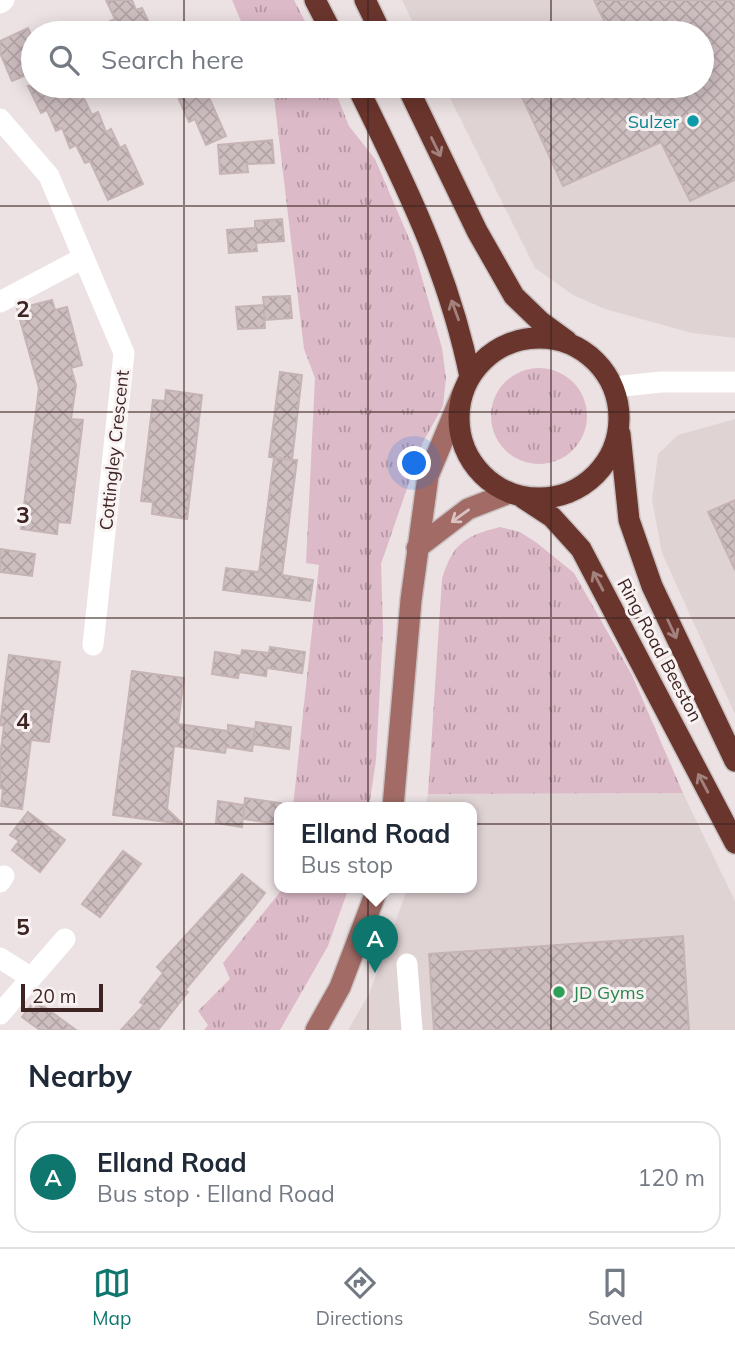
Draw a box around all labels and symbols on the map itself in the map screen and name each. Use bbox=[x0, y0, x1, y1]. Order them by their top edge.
place label: Sulzer bbox=[628, 110, 679, 133]
marker: Sulzer bbox=[685, 113, 701, 129]
one-way arrow bbox=[430, 136, 444, 157]
text: 2 bbox=[16, 294, 30, 323]
one-way arrow bbox=[448, 300, 460, 322]
street label: Cottingley Crescent bbox=[94, 369, 134, 531]
your location bbox=[397, 446, 431, 480]
text: 3 bbox=[16, 500, 30, 529]
one-way arrow bbox=[451, 509, 470, 523]
one-way arrow bbox=[591, 571, 605, 592]
street label: Ring Road Beeston bbox=[612, 574, 708, 726]
one-way arrow bbox=[666, 618, 679, 639]
text: 4 bbox=[16, 706, 30, 735]
one-way arrow bbox=[696, 773, 710, 794]
text: 5 bbox=[16, 912, 30, 941]
pin: A bbox=[352, 915, 398, 973]
scale bar bbox=[21, 981, 103, 1013]
place label: JD Gyms bbox=[573, 981, 645, 1004]
marker: JD Gyms bbox=[551, 984, 567, 1000]

